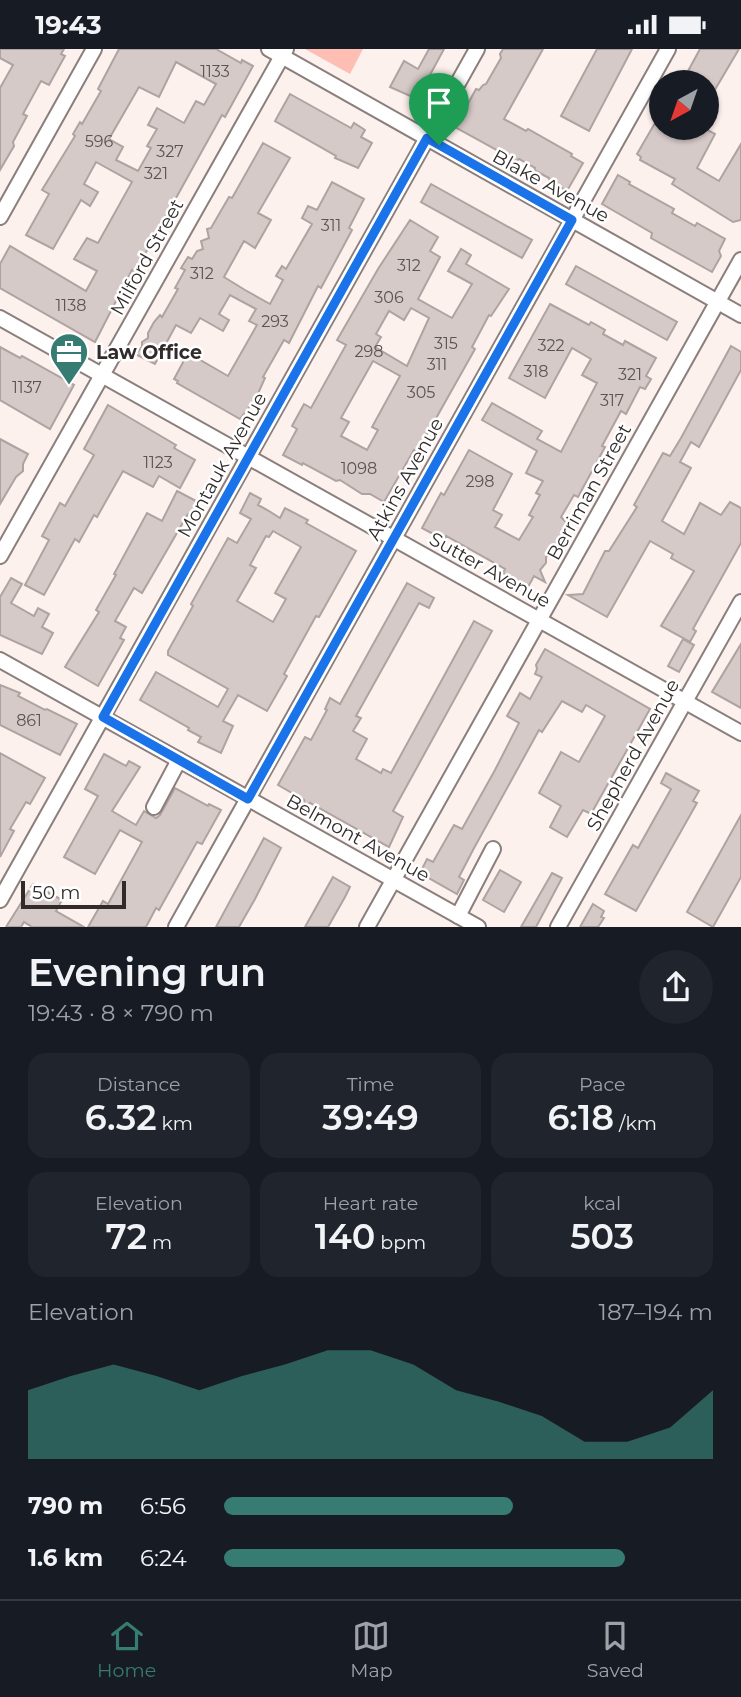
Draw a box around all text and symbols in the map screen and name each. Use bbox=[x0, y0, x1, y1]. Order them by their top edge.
text: 19:43 bbox=[35, 9, 102, 41]
house number: 1133 bbox=[200, 62, 230, 81]
north arrow bbox=[649, 70, 719, 140]
map controls bbox=[649, 70, 719, 140]
pin bbox=[409, 73, 469, 145]
icon: arrive bbox=[420, 84, 458, 122]
house number: 596 bbox=[85, 132, 114, 151]
house number: 327 bbox=[156, 142, 184, 161]
street label: Blake Avenue bbox=[489, 144, 613, 228]
house number: 321 bbox=[144, 164, 168, 183]
street label: Milford Street bbox=[106, 195, 189, 319]
house number: 311 bbox=[321, 216, 341, 235]
house number: 312 bbox=[397, 256, 421, 275]
house number: 312 bbox=[190, 264, 214, 283]
house number: 306 bbox=[374, 288, 404, 307]
house number: 1138 bbox=[56, 296, 86, 315]
house number: 293 bbox=[261, 312, 289, 331]
office icon: Law Office bbox=[48, 331, 90, 386]
house number: 315 bbox=[434, 334, 458, 353]
house number: 322 bbox=[537, 336, 565, 355]
place label: Law Office bbox=[96, 341, 202, 364]
house number: 298 bbox=[354, 342, 384, 361]
house number: 311 bbox=[427, 355, 447, 374]
house number: 318 bbox=[523, 362, 549, 381]
house number: 321 bbox=[618, 365, 642, 384]
house number: 1137 bbox=[12, 378, 42, 397]
house number: 305 bbox=[407, 383, 435, 402]
street label: Montauk Avenue bbox=[173, 388, 271, 542]
house number: 317 bbox=[600, 391, 624, 410]
street label: Atkins Avenue bbox=[362, 414, 448, 544]
street label: Berriman Street bbox=[542, 419, 636, 564]
house number: 1123 bbox=[143, 453, 173, 472]
house number: 1098 bbox=[341, 459, 377, 478]
house number: 298 bbox=[465, 472, 495, 491]
street label: Sutter Avenue bbox=[425, 527, 555, 613]
street label: Shepherd Avenue bbox=[582, 675, 684, 835]
house number: 861 bbox=[16, 711, 42, 730]
street label: Belmont Avenue bbox=[282, 789, 434, 887]
scale bar bbox=[21, 878, 126, 910]
text: 50 m bbox=[32, 881, 80, 904]
text: Evening run bbox=[28, 949, 266, 996]
button: share bbox=[639, 950, 713, 1024]
text: 19:43 · 8 × 790 m bbox=[28, 999, 214, 1027]
text: Distance bbox=[97, 1073, 181, 1096]
text: Time bbox=[347, 1073, 394, 1096]
text: Pace bbox=[579, 1073, 625, 1096]
text: 6.32 bbox=[85, 1096, 157, 1139]
text: 39:49 bbox=[322, 1096, 419, 1139]
text: 6:18 bbox=[547, 1096, 614, 1139]
text: km bbox=[157, 1112, 193, 1135]
text: /km bbox=[614, 1112, 657, 1135]
text: Elevation bbox=[95, 1192, 183, 1215]
text: Heart rate bbox=[323, 1192, 418, 1215]
text: kcal bbox=[583, 1192, 621, 1215]
text: 72 bbox=[105, 1215, 147, 1258]
text: 140 bbox=[315, 1215, 375, 1258]
text: 503 bbox=[570, 1215, 634, 1258]
text: m bbox=[147, 1231, 172, 1254]
text: bpm bbox=[375, 1231, 426, 1254]
text: Elevation bbox=[28, 1298, 134, 1326]
text: 187–194 m bbox=[599, 1298, 713, 1326]
text: 790 m bbox=[28, 1492, 103, 1520]
text: 6:56 bbox=[140, 1492, 186, 1520]
text: 1.6 km bbox=[28, 1544, 103, 1572]
text: 6:24 bbox=[140, 1544, 187, 1572]
tab: Home bbox=[97, 1617, 156, 1682]
tab: Map bbox=[350, 1617, 393, 1682]
tab: Saved bbox=[587, 1617, 644, 1682]

